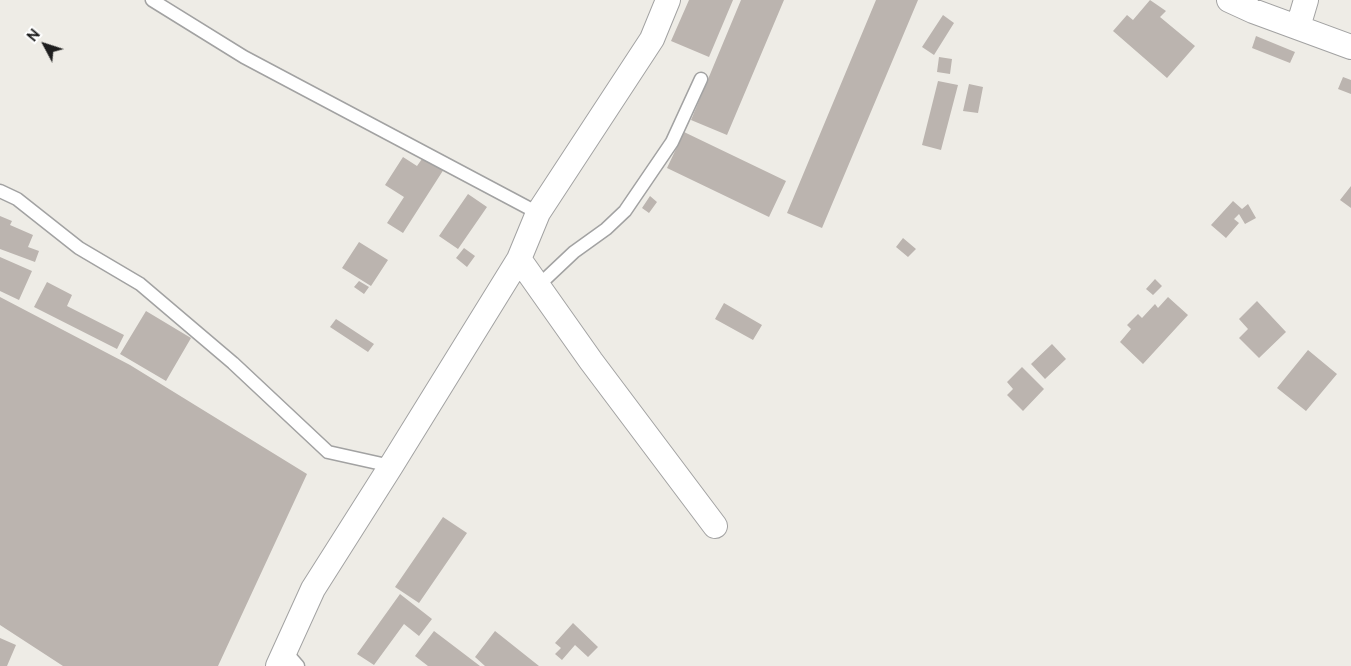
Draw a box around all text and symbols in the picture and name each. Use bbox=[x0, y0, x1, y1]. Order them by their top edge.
north arrow bbox=[20, 20, 70, 70]
text: N bbox=[24, 26, 43, 45]

